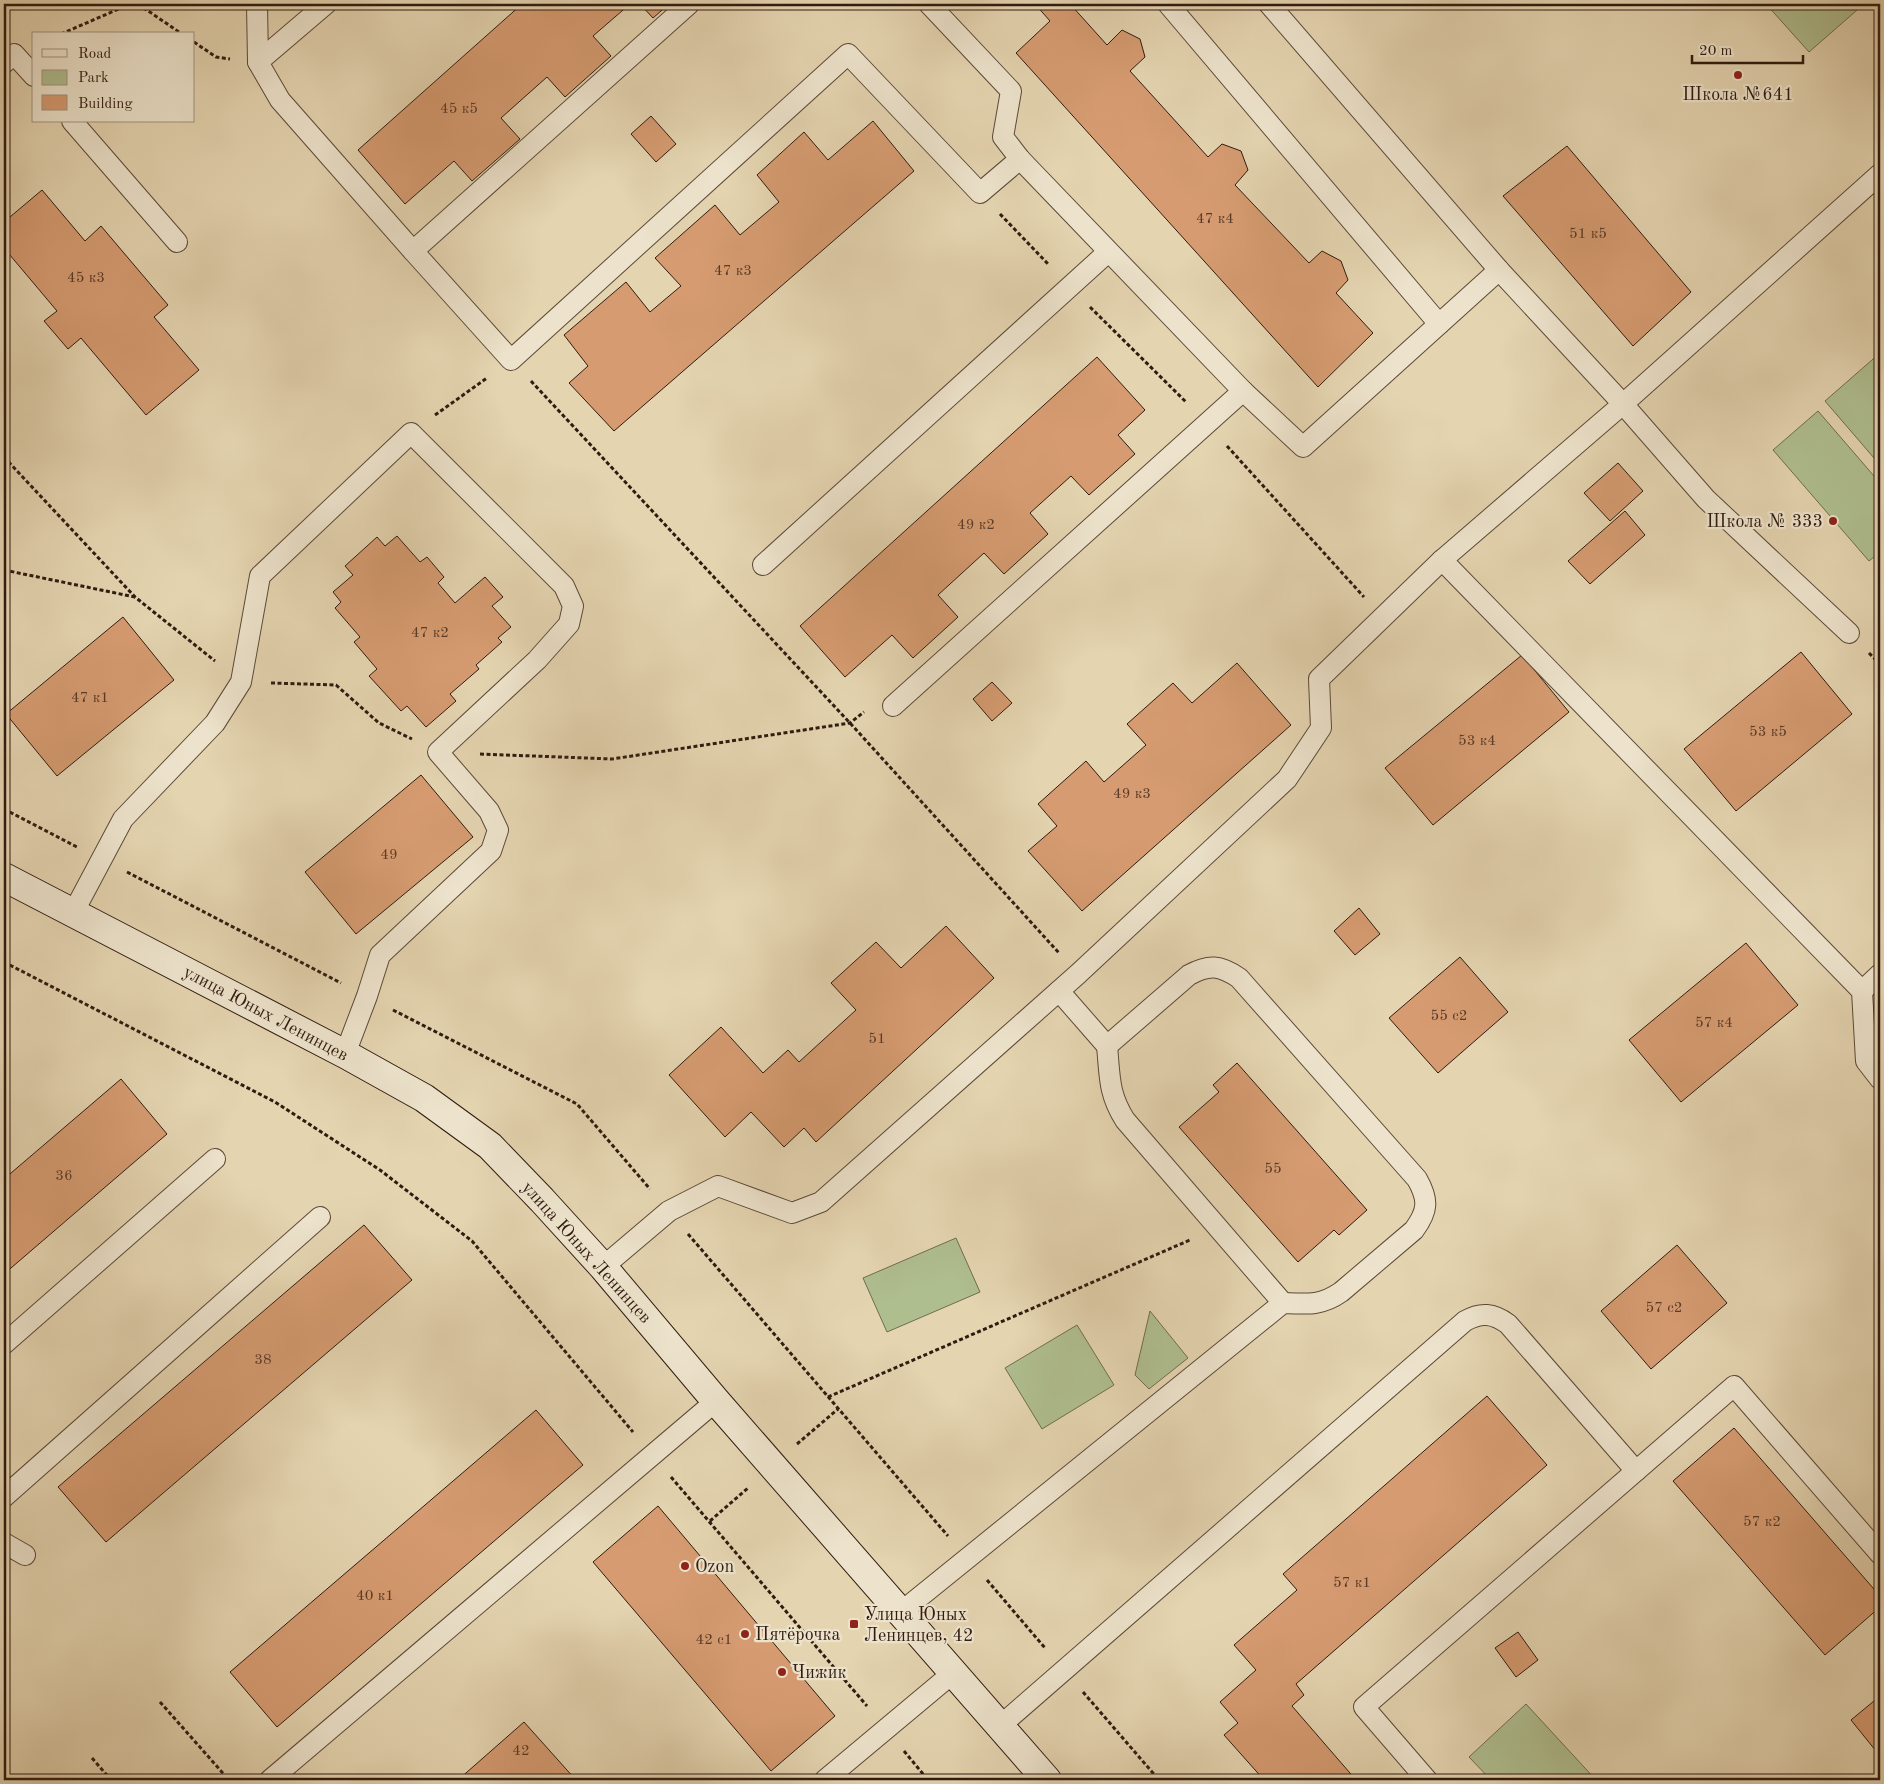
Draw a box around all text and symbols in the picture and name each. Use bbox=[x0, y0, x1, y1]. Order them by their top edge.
legend bbox=[32, 32, 195, 122]
scale bar bbox=[1692, 32, 1803, 64]
text: 20 m bbox=[1699, 44, 1733, 59]
text: Road bbox=[78, 47, 112, 62]
marker: Школа №641 bbox=[1732, 69, 1744, 81]
text: Park bbox=[78, 71, 109, 86]
place label: Школа №641 bbox=[1682, 86, 1794, 104]
text: Building bbox=[78, 97, 133, 112]
house number: 45 к5 bbox=[440, 102, 478, 117]
house number: 47 к4 bbox=[1196, 212, 1234, 227]
house number: 51 к5 bbox=[1569, 227, 1607, 242]
house number: 47 к3 bbox=[714, 264, 752, 279]
house number: 45 к3 bbox=[67, 271, 105, 286]
place label: Школа № 333 bbox=[1707, 513, 1823, 531]
marker: Школа № 333 bbox=[1827, 515, 1839, 527]
house number: 49 к2 bbox=[957, 518, 995, 533]
house number: 47 к2 bbox=[411, 626, 449, 641]
house number: 47 к1 bbox=[71, 691, 109, 706]
house number: 53 к5 bbox=[1749, 725, 1787, 740]
house number: 53 к4 bbox=[1458, 734, 1496, 749]
house number: 49 к3 bbox=[1113, 787, 1151, 802]
house number: 49 bbox=[380, 848, 398, 863]
street label: улица Юных Ленинцев bbox=[180, 963, 351, 1065]
house number: 55 с2 bbox=[1431, 1009, 1467, 1024]
house number: 57 к4 bbox=[1695, 1016, 1733, 1031]
house number: 51 bbox=[868, 1032, 886, 1047]
house number: 55 bbox=[1264, 1162, 1282, 1177]
house number: 36 bbox=[55, 1169, 73, 1184]
street label: улица Юных Ленинцев bbox=[518, 1178, 654, 1327]
house number: 57 с2 bbox=[1646, 1301, 1682, 1316]
house number: 38 bbox=[254, 1353, 272, 1368]
house number: 57 к2 bbox=[1743, 1515, 1781, 1530]
place label: Ozon bbox=[695, 1558, 734, 1576]
marker: Ozon bbox=[679, 1560, 691, 1572]
house number: 57 к1 bbox=[1333, 1576, 1371, 1591]
house number: 40 к1 bbox=[356, 1589, 394, 1604]
place label: Улица Юных Ленинцев, 42 bbox=[864, 1606, 973, 1645]
marker: Улица Юных Ленинцев, 42 bbox=[848, 1618, 860, 1630]
place label: Пятёрочка bbox=[755, 1626, 841, 1644]
marker: Пятёрочка bbox=[739, 1628, 751, 1640]
house number: 42 с1 bbox=[696, 1633, 732, 1648]
place label: Чижик bbox=[792, 1664, 847, 1682]
marker: Чижик bbox=[776, 1666, 788, 1678]
house number: 42 bbox=[512, 1744, 530, 1759]

